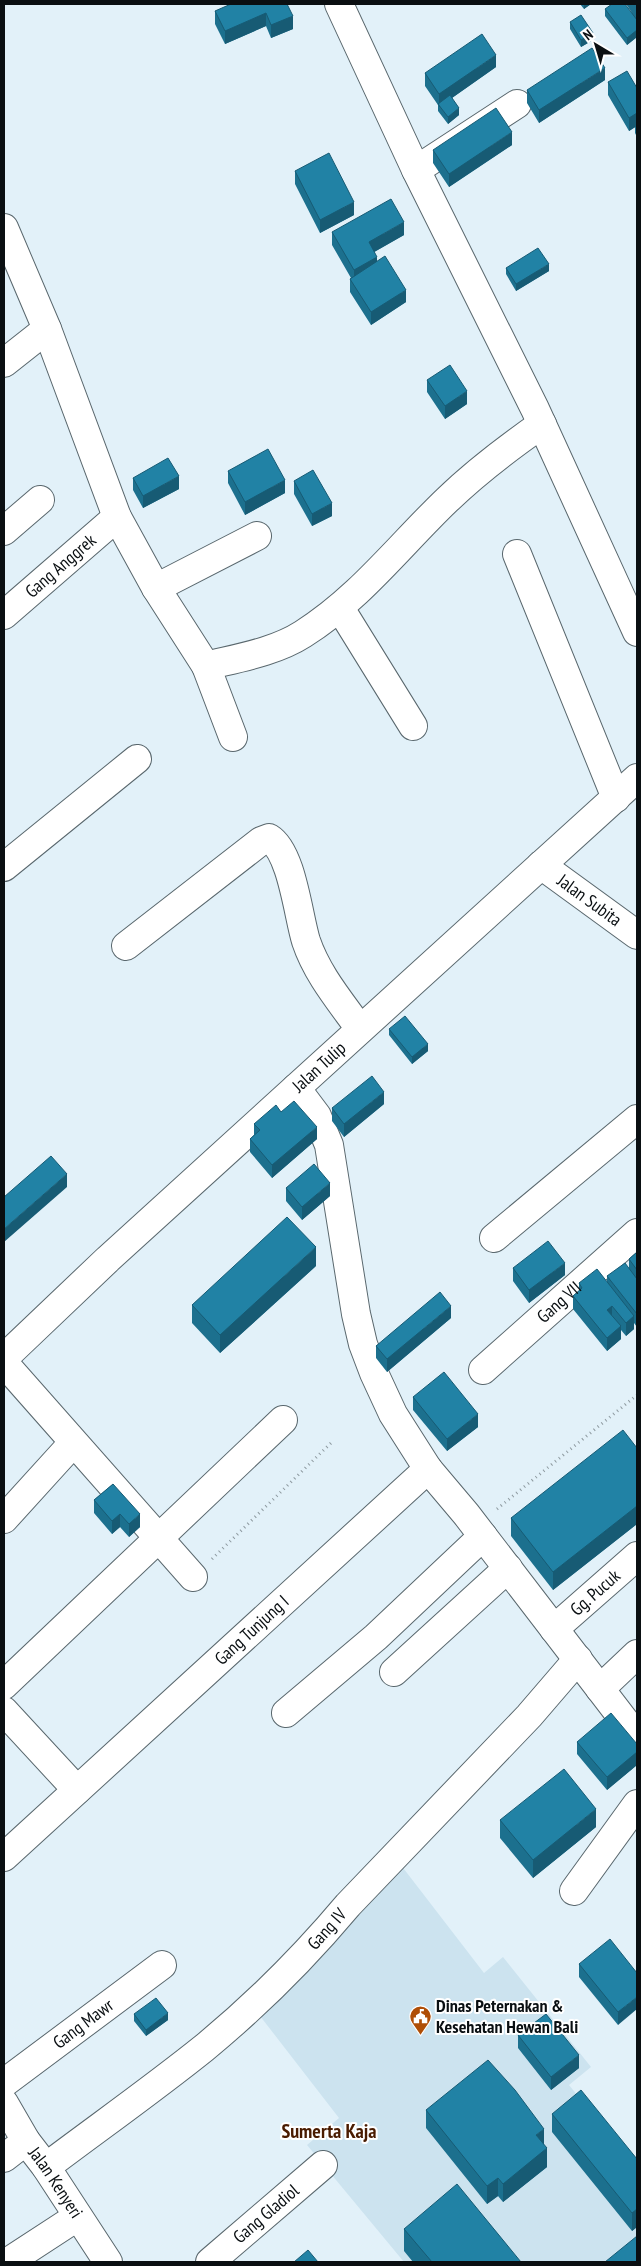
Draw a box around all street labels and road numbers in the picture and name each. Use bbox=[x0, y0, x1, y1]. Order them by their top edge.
street label: Gang Anggrek bbox=[20, 528, 101, 602]
street label: Jalan Subita bbox=[552, 868, 626, 931]
street label: Jalan Tulip bbox=[286, 1036, 351, 1098]
street label: Gang VII bbox=[532, 1276, 586, 1328]
street label: Gg. Pucuk bbox=[565, 1564, 625, 1620]
street label: Gang Tunjung I bbox=[210, 1590, 294, 1670]
street label: Gang IV bbox=[302, 1903, 352, 1954]
street label: Gang Mawr bbox=[48, 1993, 118, 2053]
street label: Jalan Kenyeri bbox=[23, 2141, 88, 2222]
street label: Gang Gladiol bbox=[228, 2178, 304, 2248]

